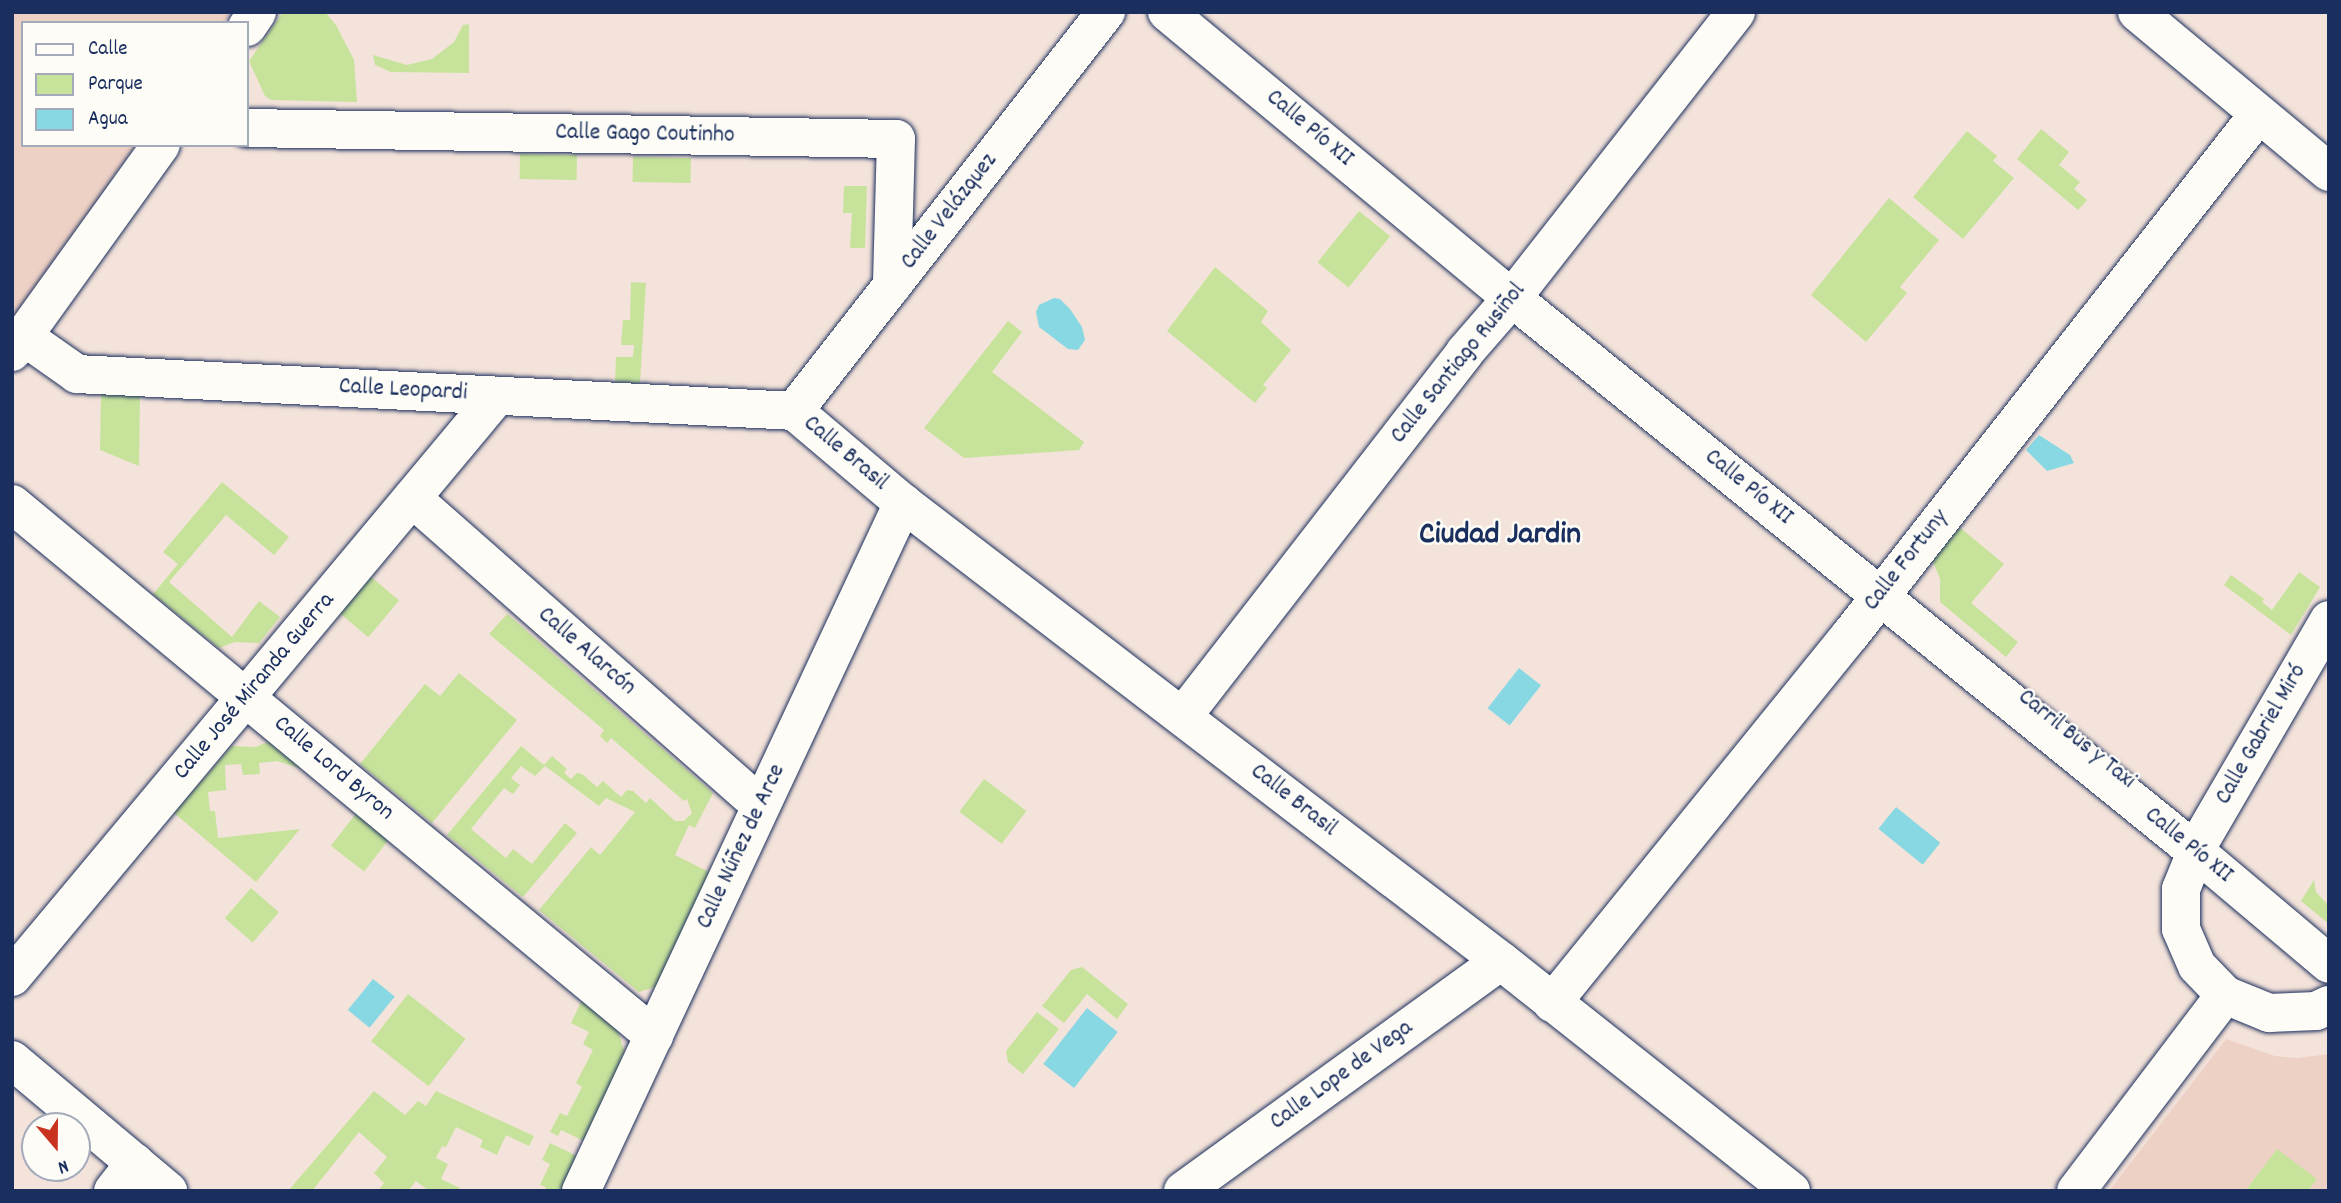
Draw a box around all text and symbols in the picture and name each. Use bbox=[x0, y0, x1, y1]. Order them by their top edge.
legend bbox=[21, 21, 248, 147]
text: Calle bbox=[88, 35, 127, 65]
text: Parque bbox=[88, 70, 143, 100]
street label: Calle Pío XII bbox=[1259, 84, 1359, 174]
text: Agua bbox=[88, 105, 128, 135]
street label: Calle Gago Coutinho bbox=[555, 119, 735, 151]
street label: Calle Velázquez bbox=[895, 148, 1005, 276]
street label: Calle Santiago Rusiñol bbox=[1385, 278, 1533, 450]
street label: Calle Leopardi bbox=[338, 373, 468, 409]
street label: Calle Brasil bbox=[797, 410, 893, 498]
street label: Calle Pío XII bbox=[1698, 444, 1798, 532]
street label: Calle Fortuny bbox=[1858, 505, 1956, 617]
district label: Ciudad Jardin bbox=[1419, 517, 1581, 555]
street label: Calle José Miranda Guerra bbox=[168, 587, 342, 787]
street label: Calle Alarcón bbox=[531, 601, 641, 703]
street label: Calle Gabriel Miró bbox=[2210, 660, 2314, 810]
street label: Carril Bus y Taxi bbox=[2011, 684, 2141, 796]
street label: Calle Lord Byron bbox=[267, 710, 399, 828]
street label: Calle Brasil bbox=[1244, 758, 1342, 844]
street label: Calle Núñez de Arce bbox=[691, 760, 793, 934]
street label: Calle Pío XII bbox=[2138, 802, 2238, 890]
street label: Calle Lope de Vega bbox=[1265, 1015, 1419, 1137]
north arrow bbox=[21, 1112, 91, 1182]
text: N bbox=[54, 1151, 72, 1180]

